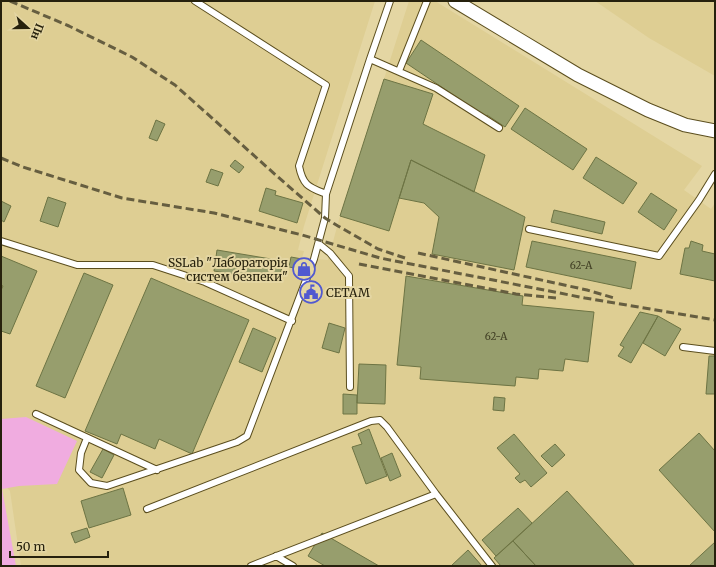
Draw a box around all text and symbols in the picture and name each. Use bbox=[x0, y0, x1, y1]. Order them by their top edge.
north arrow bbox=[8, 8, 48, 48]
text: Пн bbox=[28, 21, 47, 42]
place label: SSLab "Лабораторія систем безпеки" bbox=[168, 255, 288, 284]
shop icon: SSLab "Лабораторія систем безпеки" bbox=[291, 256, 317, 282]
house number: 62-А bbox=[570, 259, 593, 272]
public building icon: СЕТАМ bbox=[298, 279, 324, 305]
place label: СЕТАМ bbox=[326, 285, 370, 300]
house number: 62-А bbox=[485, 330, 508, 343]
scale bar bbox=[10, 533, 108, 559]
text: 50 m bbox=[16, 539, 45, 554]

